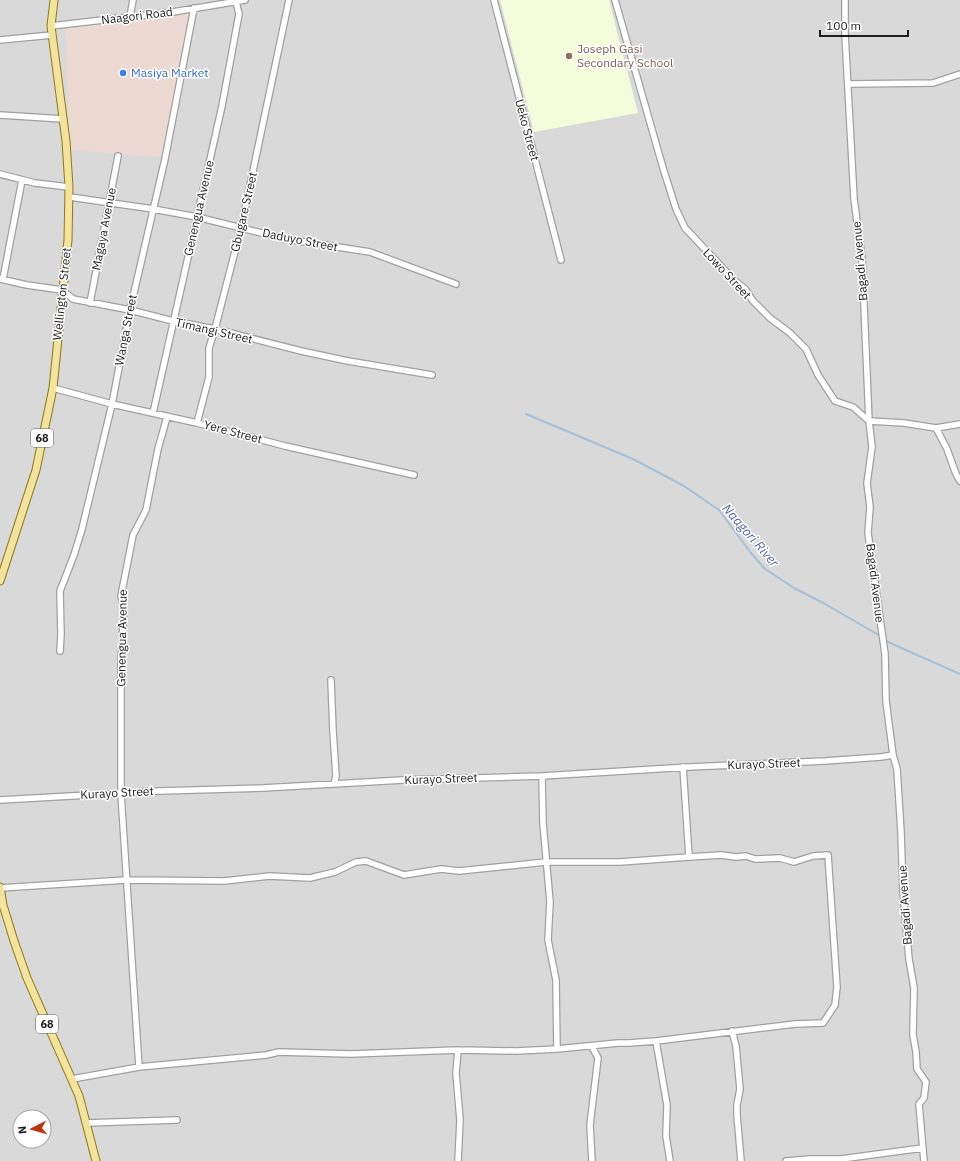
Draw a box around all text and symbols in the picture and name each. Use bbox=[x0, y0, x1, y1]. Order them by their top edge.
street label: Naagori Road bbox=[100, 4, 174, 27]
scale bar bbox=[820, 12, 908, 38]
text: 100 m bbox=[826, 18, 861, 33]
place label: Joseph Gasi Secondary School bbox=[577, 41, 673, 70]
marker: Joseph Gasi Secondary School bbox=[564, 51, 574, 61]
place label: Masiya Market bbox=[131, 65, 209, 80]
marker: Masiya Market bbox=[118, 68, 128, 78]
street label: Ueko Street bbox=[512, 97, 543, 162]
street label: Genengua Avenue bbox=[180, 158, 217, 257]
street label: Gbugare Street bbox=[227, 170, 260, 253]
street label: Magaya Avenue bbox=[88, 186, 119, 272]
street label: Bagadi Avenue bbox=[849, 220, 870, 301]
street label: Daduyo Street bbox=[261, 225, 339, 254]
street label: Lowo Street bbox=[700, 245, 755, 302]
street label: Wellington Street bbox=[49, 247, 74, 341]
street label: Wanga Street bbox=[111, 293, 140, 367]
street label: Timangi Street bbox=[174, 314, 254, 347]
street label: Yere Street bbox=[202, 417, 264, 446]
road number: 68 bbox=[31, 429, 53, 447]
water label: Naagori River bbox=[719, 500, 784, 571]
street label: Bagadi Avenue bbox=[863, 542, 888, 624]
street label: Genengua Avenue bbox=[113, 589, 130, 687]
street label: Kurayo Street bbox=[727, 755, 801, 772]
street label: Kurayo Street bbox=[404, 770, 478, 787]
street label: Kurayo Street bbox=[80, 783, 154, 802]
street label: Bagadi Avenue bbox=[894, 864, 915, 945]
road number: 68 bbox=[36, 1015, 58, 1033]
north arrow bbox=[12, 1109, 52, 1149]
text: N bbox=[15, 1125, 29, 1135]

